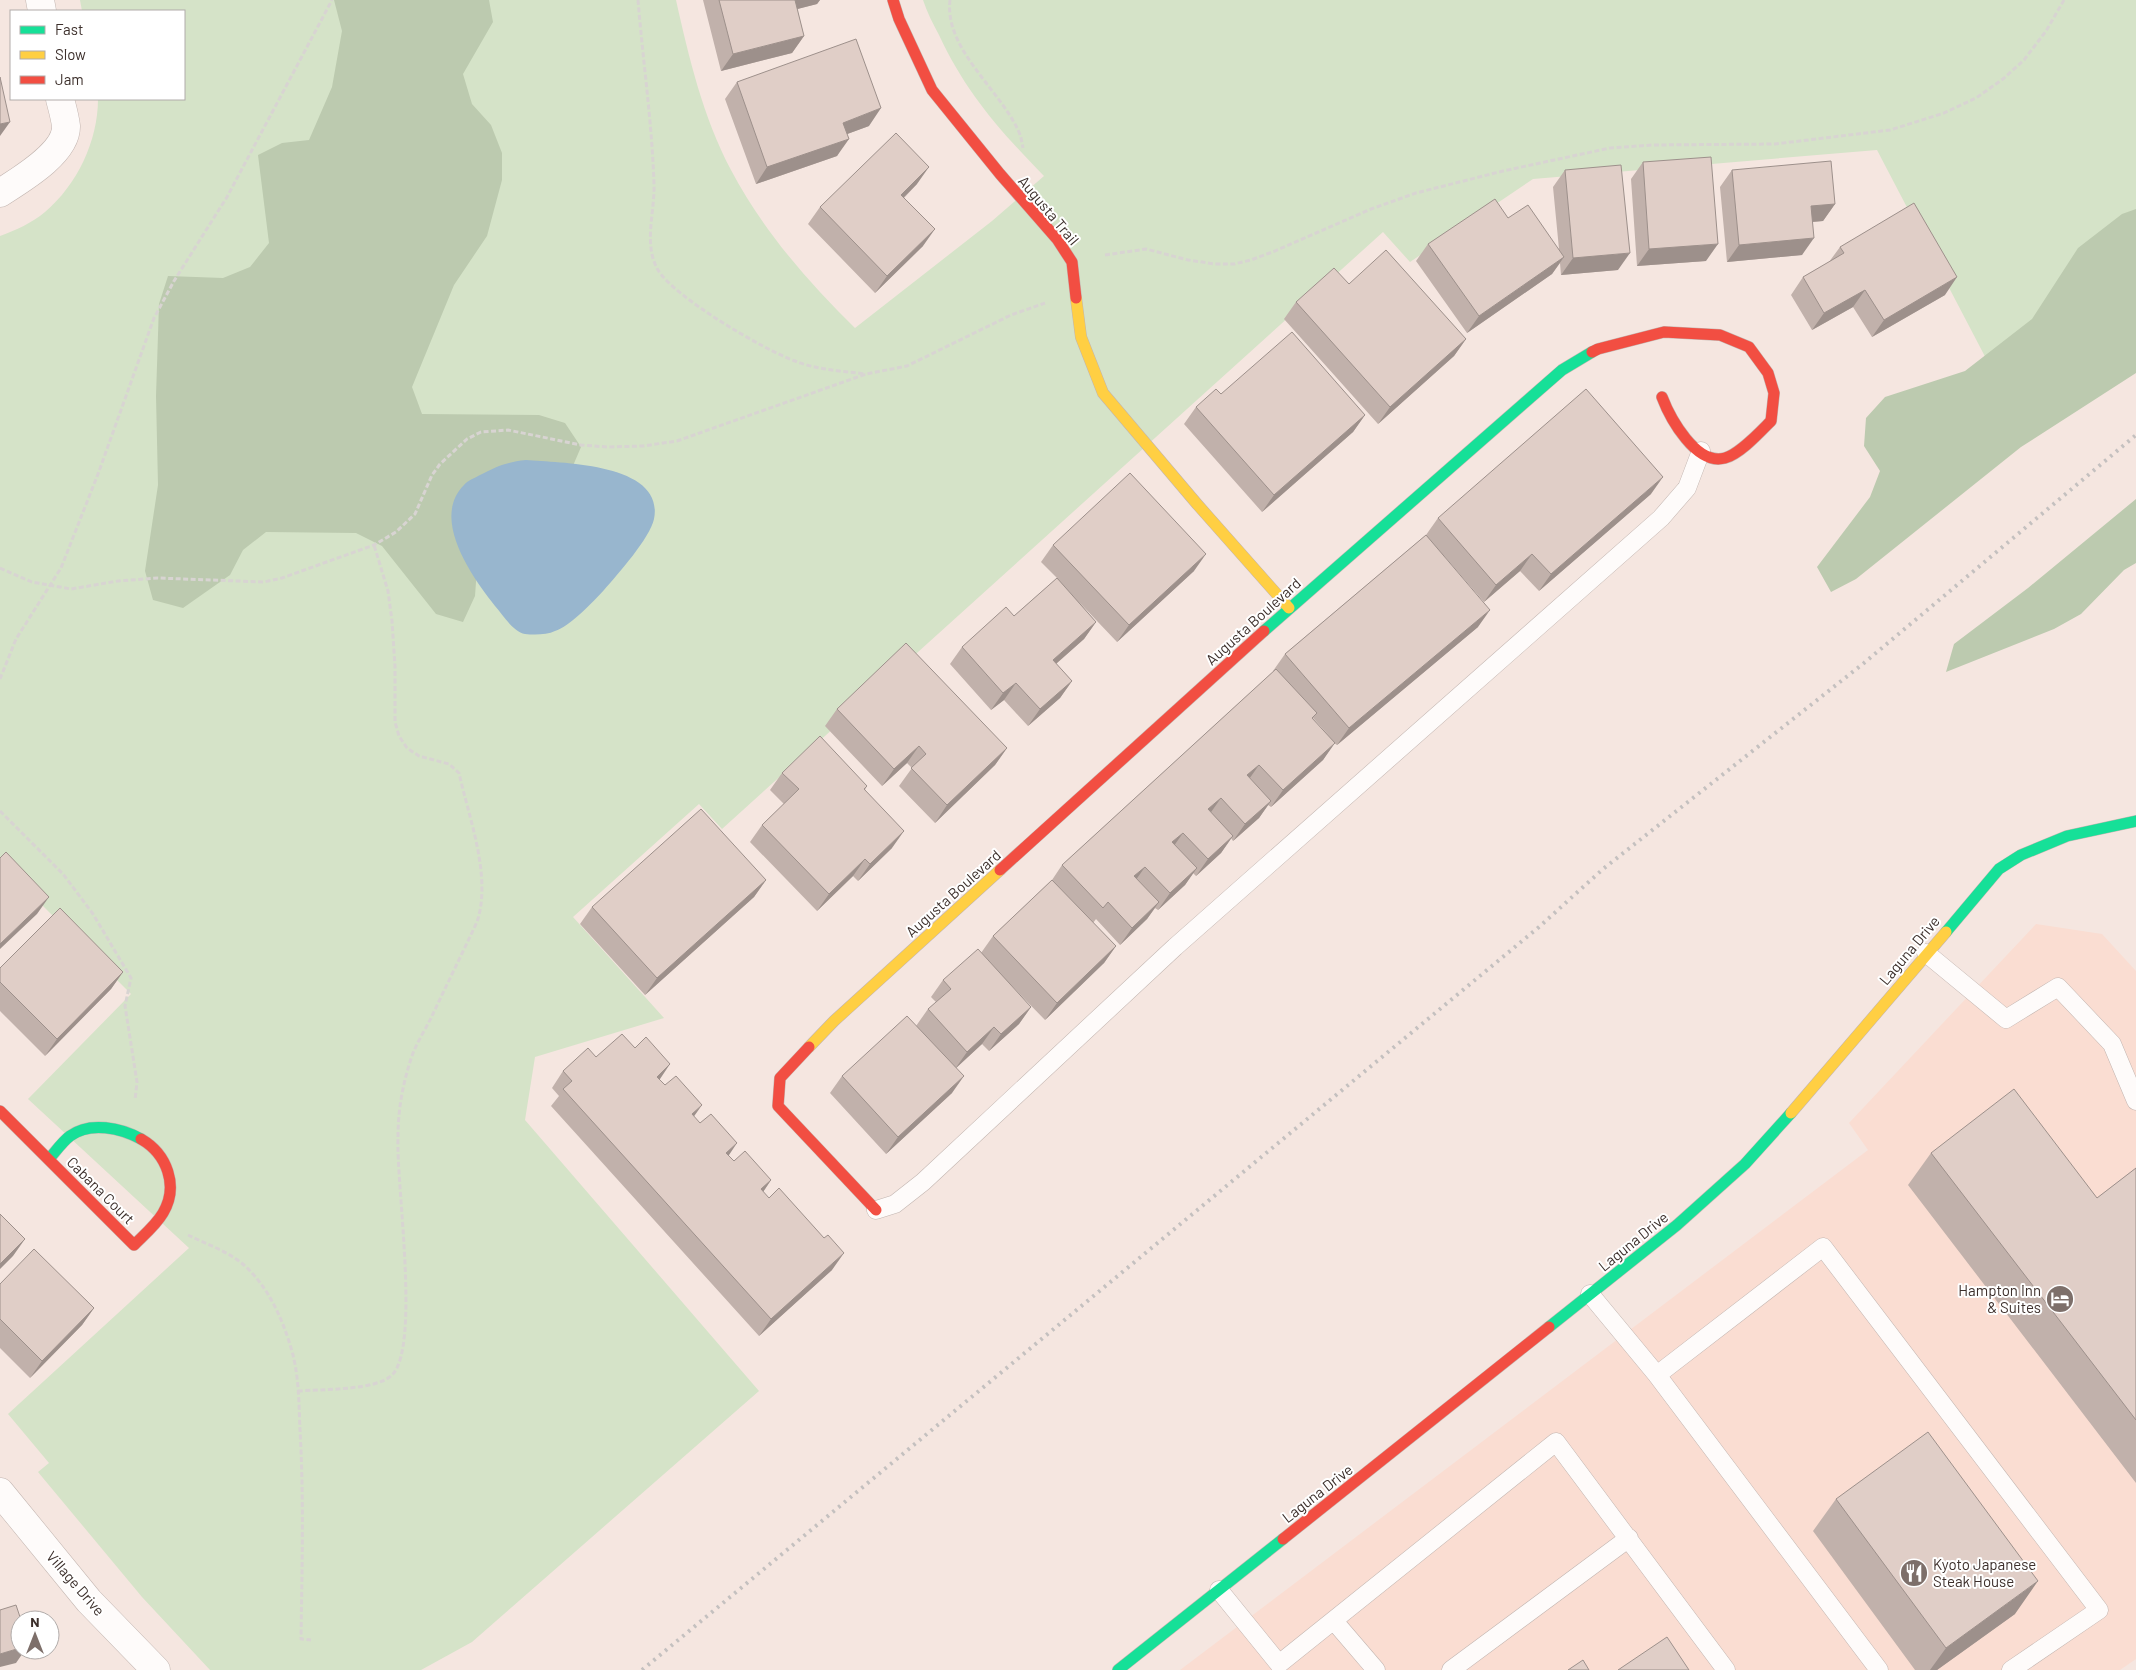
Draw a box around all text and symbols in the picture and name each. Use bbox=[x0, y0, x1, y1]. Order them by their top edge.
legend bbox=[10, 10, 185, 100]
text: Fast bbox=[55, 20, 83, 38]
text: Slow bbox=[55, 45, 86, 63]
text: Jam bbox=[55, 70, 84, 88]
street label: Augusta Trail bbox=[1015, 172, 1083, 248]
street label: Augusta Boulevard bbox=[1202, 574, 1304, 668]
street label: Augusta Boulevard bbox=[902, 846, 1004, 940]
street label: Laguna Drive bbox=[1875, 912, 1943, 988]
street label: Cabana Court bbox=[64, 1153, 138, 1227]
street label: Laguna Drive bbox=[1595, 1207, 1671, 1275]
place label: Hampton Inn & Suites bbox=[1958, 1281, 2041, 1316]
hotel icon: Hampton Inn & Suites bbox=[2045, 1284, 2075, 1314]
street label: Laguna Drive bbox=[1278, 1460, 1356, 1526]
street label: Village Drive bbox=[43, 1547, 109, 1619]
place label: Kyoto Japanese Steak House bbox=[1933, 1555, 2036, 1590]
restaurant icon: Kyoto Japanese Steak House bbox=[1899, 1558, 1929, 1588]
north arrow bbox=[10, 1610, 60, 1660]
text: N bbox=[30, 1613, 40, 1630]

